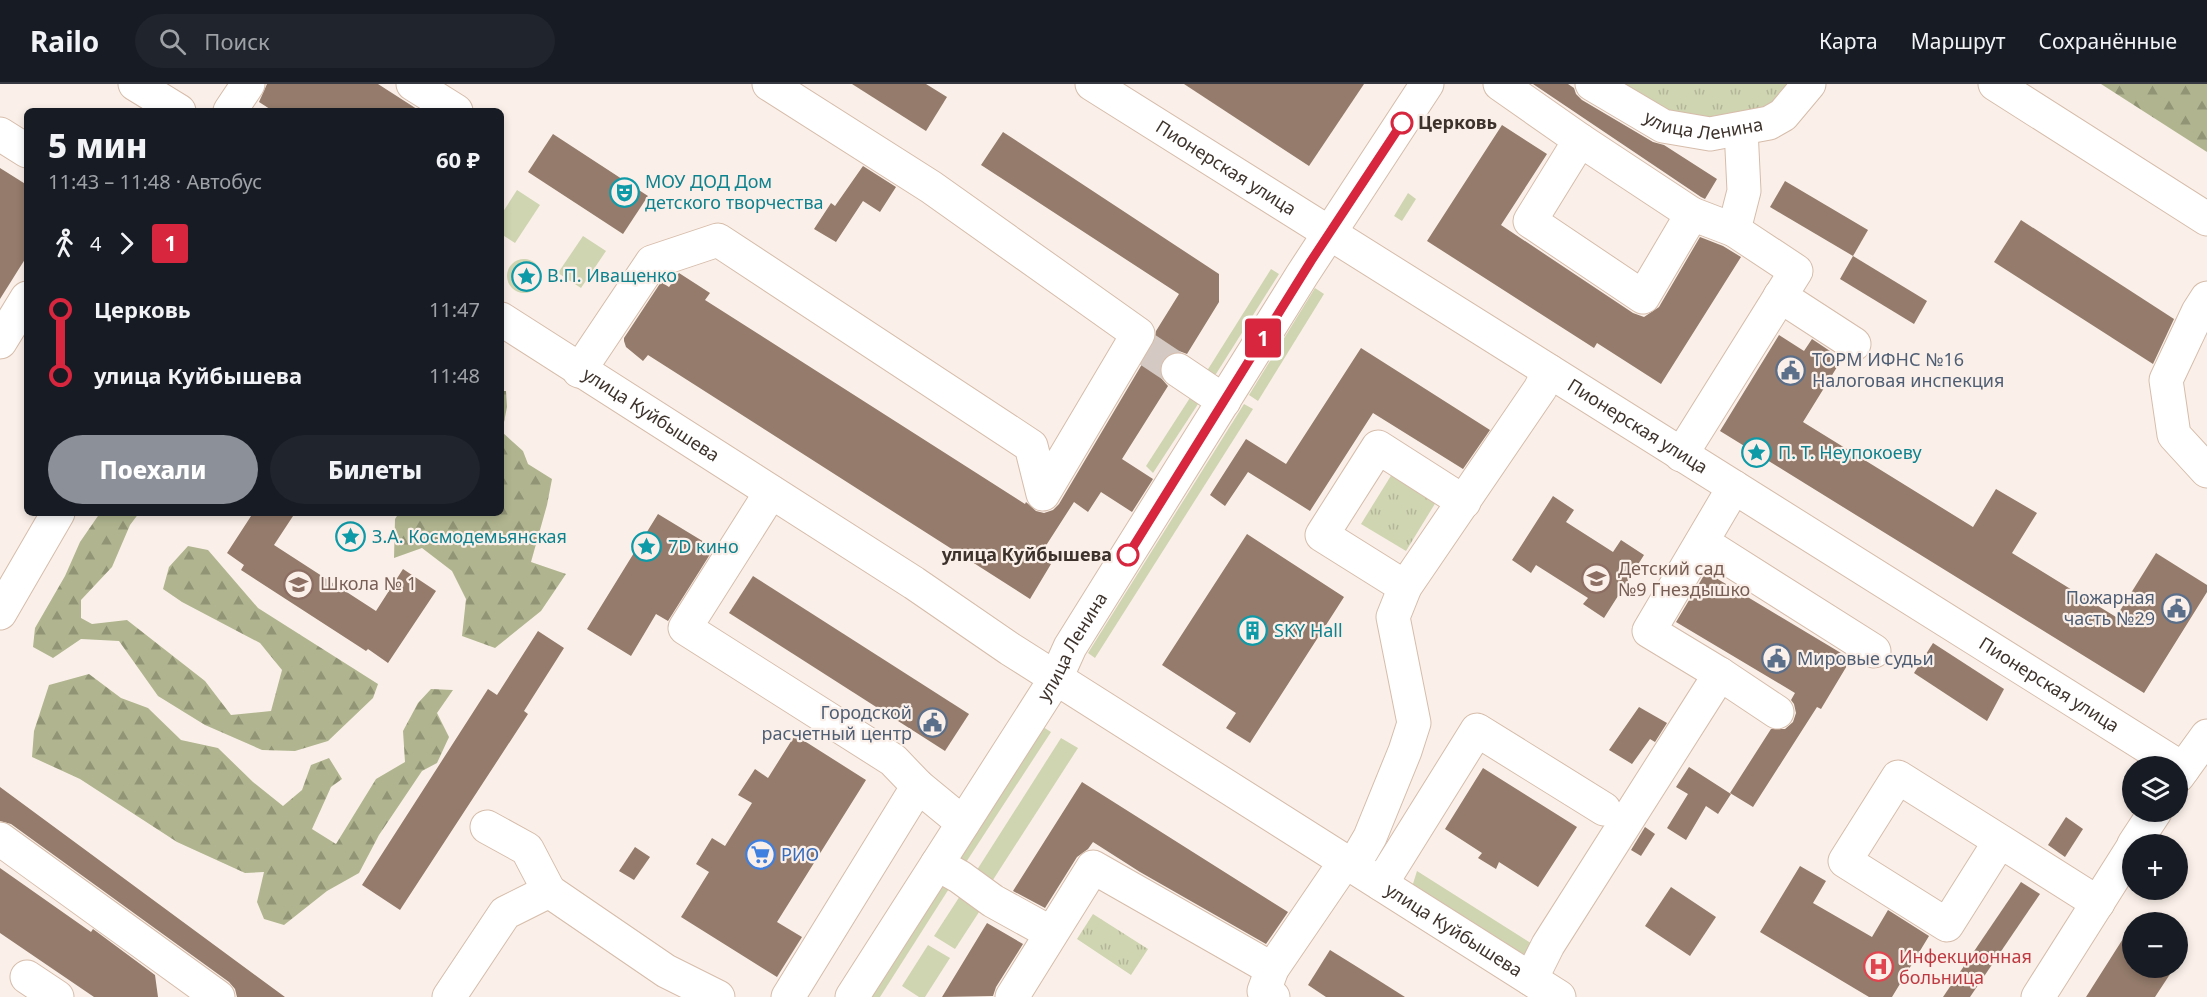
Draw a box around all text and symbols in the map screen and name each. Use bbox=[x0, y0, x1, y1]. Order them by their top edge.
search box bbox=[135, 14, 555, 68]
text: Railo bbox=[30, 22, 99, 60]
icon: search bbox=[156, 25, 189, 58]
text: Поиск bbox=[204, 26, 270, 56]
text: Карта bbox=[1819, 27, 1878, 55]
text: Маршрут bbox=[1911, 27, 2006, 55]
text: Сохранённые bbox=[2039, 27, 2177, 55]
street label: улица Ленина bbox=[1640, 104, 1765, 145]
place label: Церковь bbox=[1418, 110, 1497, 134]
marker: Церковь bbox=[1391, 112, 1413, 134]
street label: Пионерская улица bbox=[1152, 114, 1301, 220]
text: 5 мин bbox=[48, 123, 148, 168]
text: 60 ₽ bbox=[436, 144, 480, 174]
text: 11:43 – 11:48 · Автобус bbox=[48, 168, 262, 195]
place label: МОУ ДОД Дом детского творчества bbox=[645, 169, 824, 214]
theatre icon: МОУ ДОД Дом детского творчества bbox=[608, 176, 640, 208]
icon: walk bbox=[48, 227, 81, 260]
icon: forward bbox=[110, 227, 143, 260]
text: 1 bbox=[164, 229, 176, 257]
text: 4 bbox=[90, 230, 101, 257]
place icon: В.П. Иващенко bbox=[510, 260, 542, 292]
place label: В.П. Иващенко bbox=[547, 263, 677, 287]
text: Церковь bbox=[94, 294, 191, 324]
text: 11:47 bbox=[429, 296, 480, 323]
line badge: 1 bbox=[1244, 318, 1282, 358]
text: 1 bbox=[1257, 324, 1269, 352]
place label: ТОРМ ИФНС №16 Налоговая инспекция bbox=[1812, 347, 2004, 392]
public building icon: ТОРМ ИФНС №16 Налоговая инспекция bbox=[1775, 354, 1807, 386]
text: улица Куйбышева bbox=[94, 360, 302, 390]
street label: улица Куйбышева bbox=[579, 361, 724, 467]
text: 11:48 bbox=[429, 362, 480, 389]
street label: Пионерская улица bbox=[1563, 373, 1713, 479]
button: Поехали bbox=[48, 435, 258, 504]
button: Билеты bbox=[270, 435, 480, 504]
place icon: П. Т. Неупокоеву bbox=[1741, 437, 1773, 469]
place label: П. Т. Неупокоеву bbox=[1778, 440, 1923, 464]
place icon: З.А. Космодемьянская bbox=[335, 521, 367, 553]
place label: З.А. Космодемьянская bbox=[372, 524, 567, 548]
place icon: 7D кино bbox=[631, 531, 663, 563]
place label: 7D кино bbox=[668, 534, 739, 558]
place label: улица Куйбышева bbox=[941, 542, 1112, 566]
marker: улица Куйбышева bbox=[1117, 544, 1139, 566]
place label: Детский сад №9 Гнездышко bbox=[1618, 556, 1750, 601]
school or university icon: Детский сад №9 Гнездышко bbox=[1581, 563, 1613, 595]
school or university icon: Школа № 1 bbox=[283, 568, 315, 600]
place label: Школа № 1 bbox=[320, 571, 417, 595]
place label: Пожарная часть №29 bbox=[2064, 585, 2155, 630]
street label: улица Ленина bbox=[1031, 587, 1112, 705]
public building icon: Пожарная часть №29 bbox=[2160, 592, 2192, 624]
building icon: SKY Hall bbox=[1237, 615, 1269, 647]
place label: SKY Hall bbox=[1274, 618, 1343, 642]
street label: Пионерская улица bbox=[1975, 631, 2124, 737]
public building icon: Мировые судьи bbox=[1760, 643, 1792, 675]
place label: Мировые судьи bbox=[1797, 646, 1934, 670]
place label: Городской расчетный центр bbox=[762, 700, 912, 745]
public building icon: Городской расчетный центр bbox=[917, 707, 949, 739]
map controls bbox=[2122, 756, 2188, 978]
button: layers bbox=[2122, 756, 2188, 822]
button: + bbox=[2122, 834, 2188, 900]
supermarket icon: РИО bbox=[744, 839, 776, 871]
place label: РИО bbox=[781, 842, 819, 866]
street label: улица Куйбышева bbox=[1381, 877, 1527, 982]
button: − bbox=[2122, 912, 2188, 978]
place label: Инфекционная больница bbox=[1899, 944, 2032, 989]
hospital icon: Инфекционная больница bbox=[1862, 951, 1894, 983]

